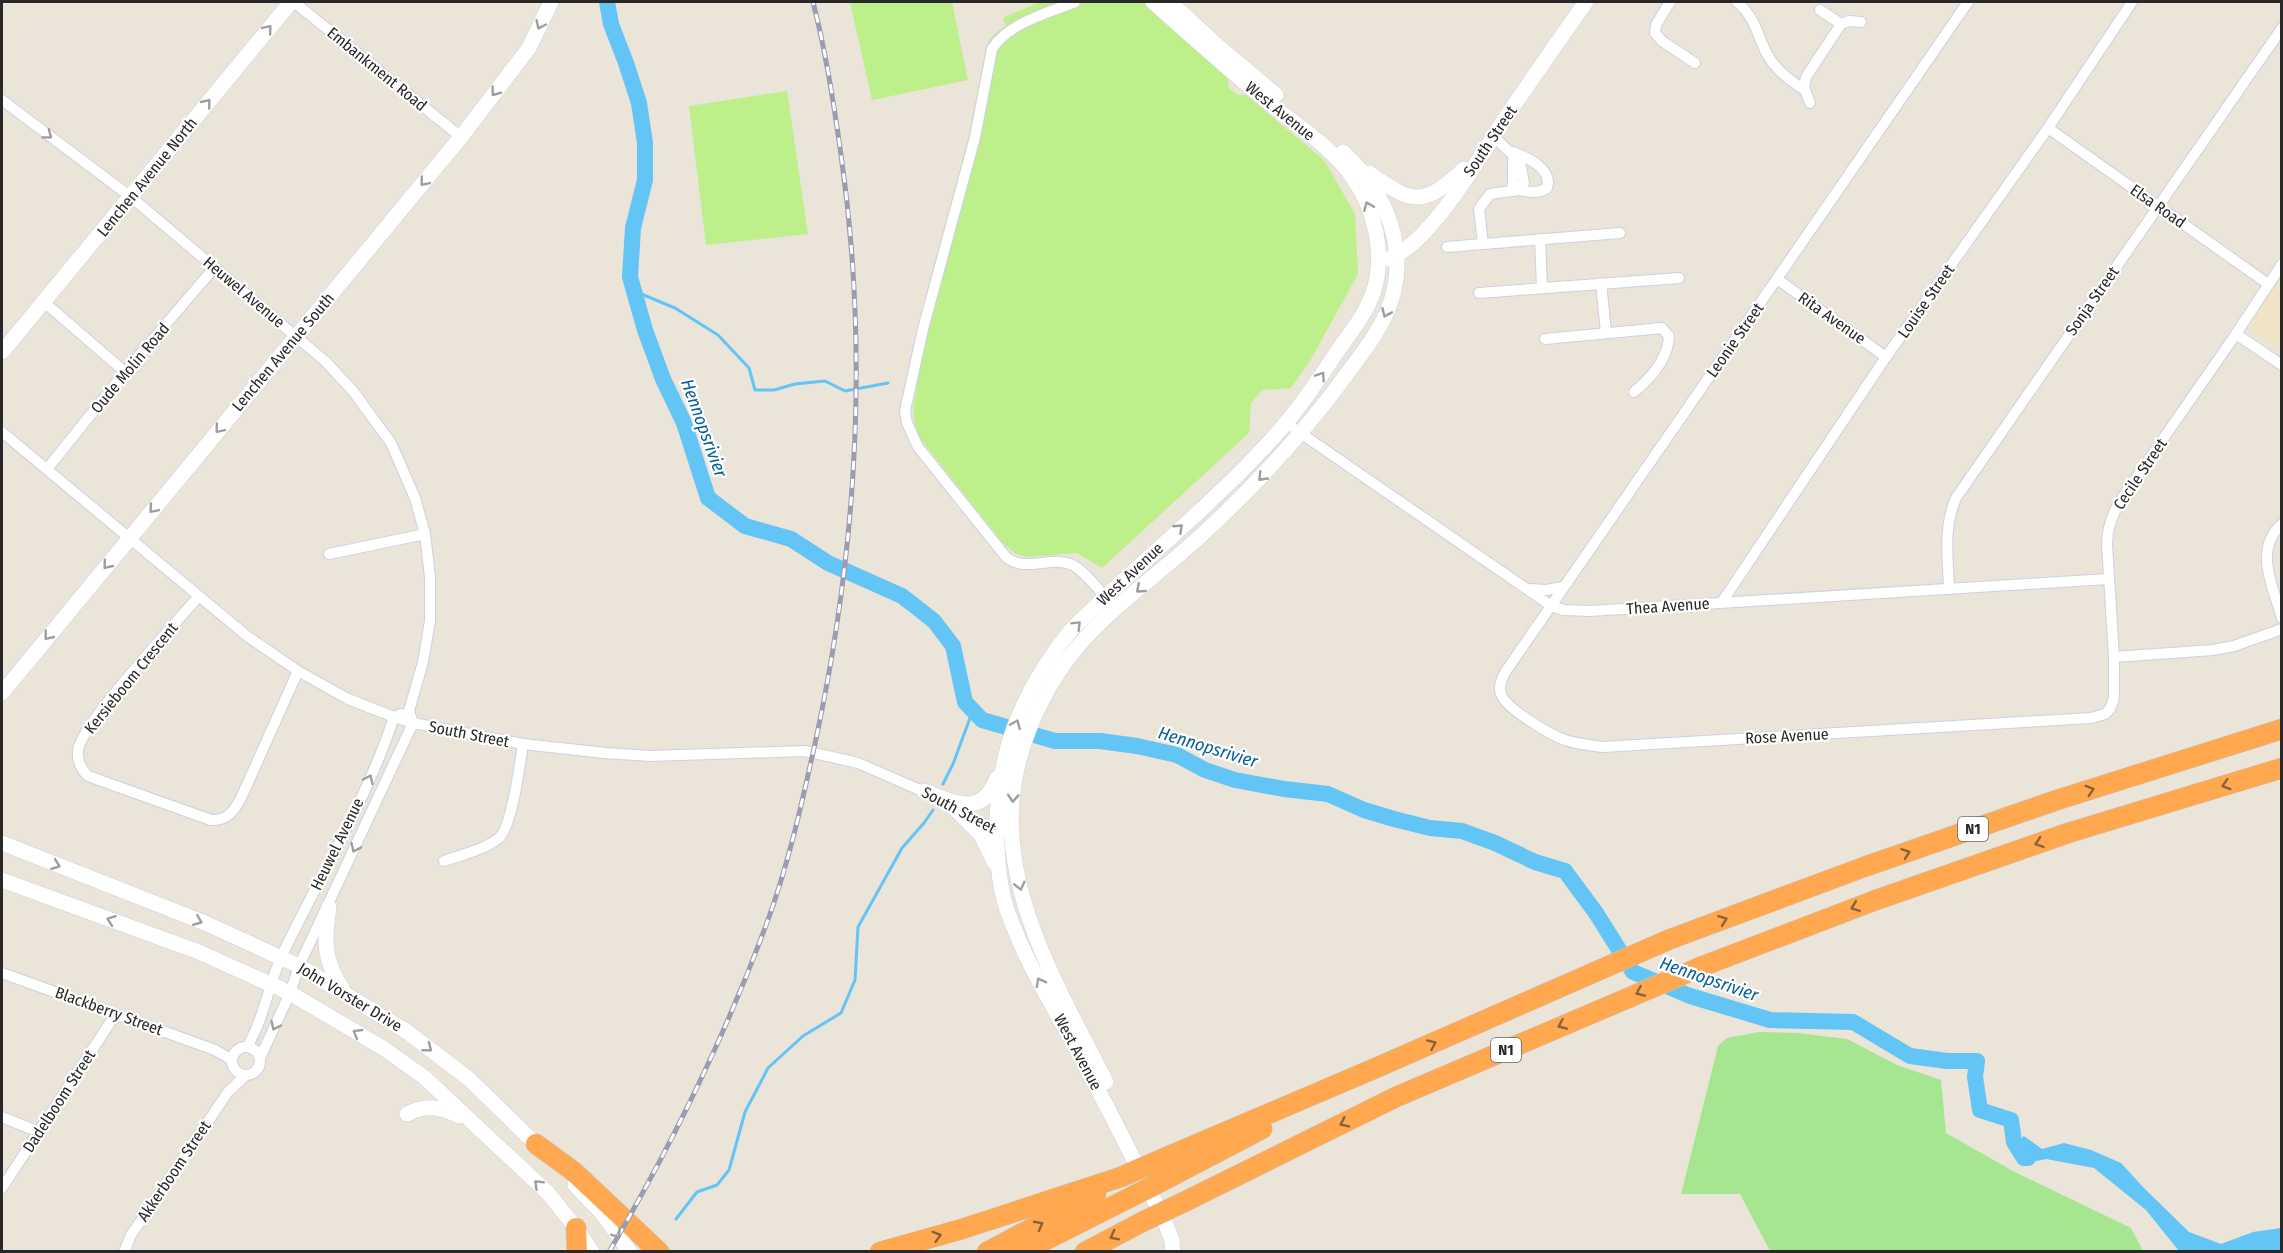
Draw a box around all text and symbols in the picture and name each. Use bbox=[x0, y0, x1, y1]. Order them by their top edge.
one-way arrow bbox=[535, 18, 547, 29]
street label: Embankment Road bbox=[323, 23, 431, 115]
one-way arrow bbox=[261, 25, 272, 36]
street label: West Avenue bbox=[1242, 77, 1319, 145]
one-way arrow bbox=[492, 86, 503, 97]
one-way arrow bbox=[200, 98, 211, 109]
street label: South Street bbox=[1459, 101, 1521, 180]
street label: Lenchen Avenue North bbox=[93, 114, 201, 240]
one-way arrow bbox=[41, 128, 52, 139]
one-way arrow bbox=[420, 175, 431, 186]
street label: Elsa Road bbox=[2127, 180, 2189, 232]
one-way arrow bbox=[1363, 201, 1375, 212]
street label: Heuwel Avenue bbox=[199, 252, 289, 332]
street label: Louise Street bbox=[1894, 260, 1959, 341]
street label: Sonja Street bbox=[2061, 262, 2123, 339]
street label: Rita Avenue bbox=[1795, 288, 1869, 348]
street label: Lenchen Avenue South bbox=[228, 289, 338, 415]
street label: Leonie Street bbox=[1702, 298, 1768, 381]
one-way arrow bbox=[1381, 307, 1393, 318]
street label: Oude Molin Road bbox=[87, 319, 173, 417]
one-way arrow bbox=[1314, 372, 1325, 383]
water label: Hennopsrivier bbox=[676, 376, 732, 481]
one-way arrow bbox=[215, 422, 226, 433]
street label: Cecile Street bbox=[2109, 434, 2171, 513]
one-way arrow bbox=[1258, 470, 1269, 480]
one-way arrow bbox=[149, 502, 160, 513]
one-way arrow bbox=[1171, 525, 1182, 536]
street label: West Avenue bbox=[1093, 538, 1167, 609]
one-way arrow bbox=[103, 558, 114, 569]
one-way arrow bbox=[1136, 582, 1147, 593]
street label: Thea Avenue bbox=[1626, 594, 1710, 618]
street label: Kersieboom Crescent bbox=[80, 618, 182, 737]
one-way arrow bbox=[1070, 621, 1081, 631]
one-way arrow bbox=[44, 630, 55, 641]
street label: South Street bbox=[427, 717, 512, 751]
one-way arrow bbox=[1009, 719, 1021, 730]
water label: Hennopsrivier bbox=[1156, 721, 1261, 773]
street label: Rose Avenue bbox=[1745, 724, 1829, 748]
one-way arrow bbox=[361, 775, 373, 786]
one-way arrow bbox=[2221, 778, 2232, 790]
street label: South Street bbox=[919, 782, 1000, 838]
one-way arrow bbox=[2084, 784, 2095, 797]
one-way arrow bbox=[1007, 794, 1020, 803]
street label: Heuwel Avenue bbox=[306, 795, 368, 893]
road number: N1 bbox=[1958, 817, 1988, 841]
one-way arrow bbox=[2035, 836, 2045, 848]
one-way arrow bbox=[351, 842, 363, 853]
one-way arrow bbox=[1900, 847, 1911, 860]
one-way arrow bbox=[50, 858, 61, 870]
one-way arrow bbox=[1013, 881, 1026, 891]
one-way arrow bbox=[1851, 900, 1861, 913]
one-way arrow bbox=[192, 914, 203, 926]
one-way arrow bbox=[1717, 914, 1728, 927]
one-way arrow bbox=[106, 915, 117, 928]
water label: Hennopsrivier bbox=[1657, 952, 1762, 1006]
street label: John Vorster Drive bbox=[295, 959, 405, 1036]
one-way arrow bbox=[1036, 978, 1047, 988]
street label: Blackberry Street bbox=[53, 983, 166, 1039]
one-way arrow bbox=[1636, 985, 1647, 997]
street label: West Avenue bbox=[1050, 1011, 1106, 1093]
one-way arrow bbox=[1558, 1018, 1569, 1030]
one-way arrow bbox=[270, 1019, 282, 1030]
one-way arrow bbox=[353, 1028, 364, 1040]
road number: N1 bbox=[1491, 1038, 1521, 1062]
one-way arrow bbox=[1426, 1039, 1437, 1051]
one-way arrow bbox=[421, 1040, 432, 1051]
street label: Dadelboom Street bbox=[19, 1046, 100, 1156]
street label: Akkerboom Street bbox=[133, 1116, 215, 1225]
one-way arrow bbox=[1339, 1116, 1350, 1127]
one-way arrow bbox=[535, 1180, 546, 1191]
one-way arrow bbox=[1032, 1221, 1043, 1232]
one-way arrow bbox=[610, 1227, 621, 1238]
one-way arrow bbox=[1110, 1229, 1121, 1241]
one-way arrow bbox=[931, 1231, 941, 1244]

